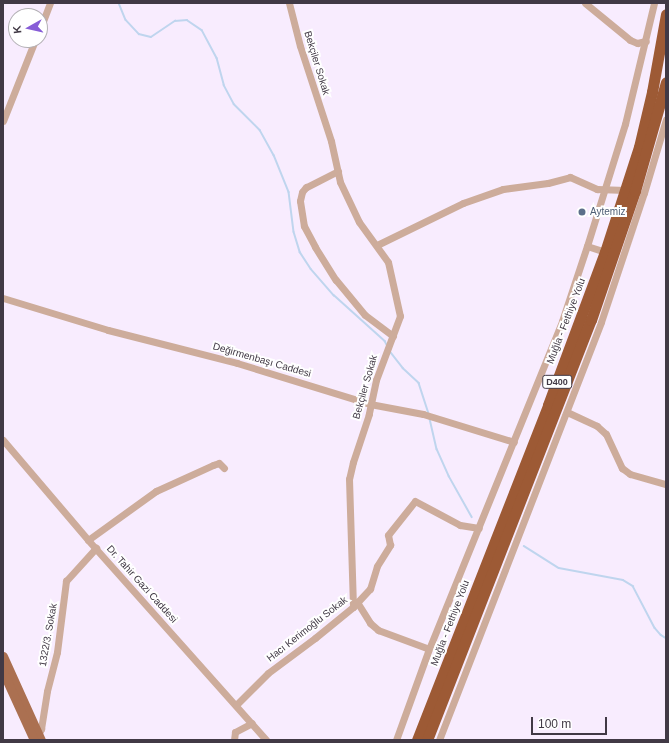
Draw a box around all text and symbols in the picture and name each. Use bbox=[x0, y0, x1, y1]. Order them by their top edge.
north arrow bbox=[8, 8, 48, 48]
text: K bbox=[11, 25, 24, 34]
street label: Bekçiler Sokak bbox=[302, 30, 332, 96]
place label: Aytemiz bbox=[590, 206, 625, 218]
marker: Aytemiz bbox=[577, 207, 587, 217]
street label: Muğla - Fethiye Yolu bbox=[544, 276, 588, 366]
street label: Değirmenbaşı Caddesi bbox=[211, 340, 313, 380]
street label: Bekçiler Sokak bbox=[350, 354, 380, 420]
road number: D400 bbox=[542, 375, 572, 389]
street label: Dr. Tahir Gazi Caddesi bbox=[104, 543, 180, 625]
street label: Muğla - Fethiye Yolu bbox=[428, 578, 472, 668]
street label: Hacı Kerimoğlu Sokak bbox=[264, 594, 350, 664]
street label: 1322/3. Sokak bbox=[37, 602, 59, 668]
scale bar bbox=[533, 709, 609, 735]
text: 100 m bbox=[538, 717, 571, 731]

